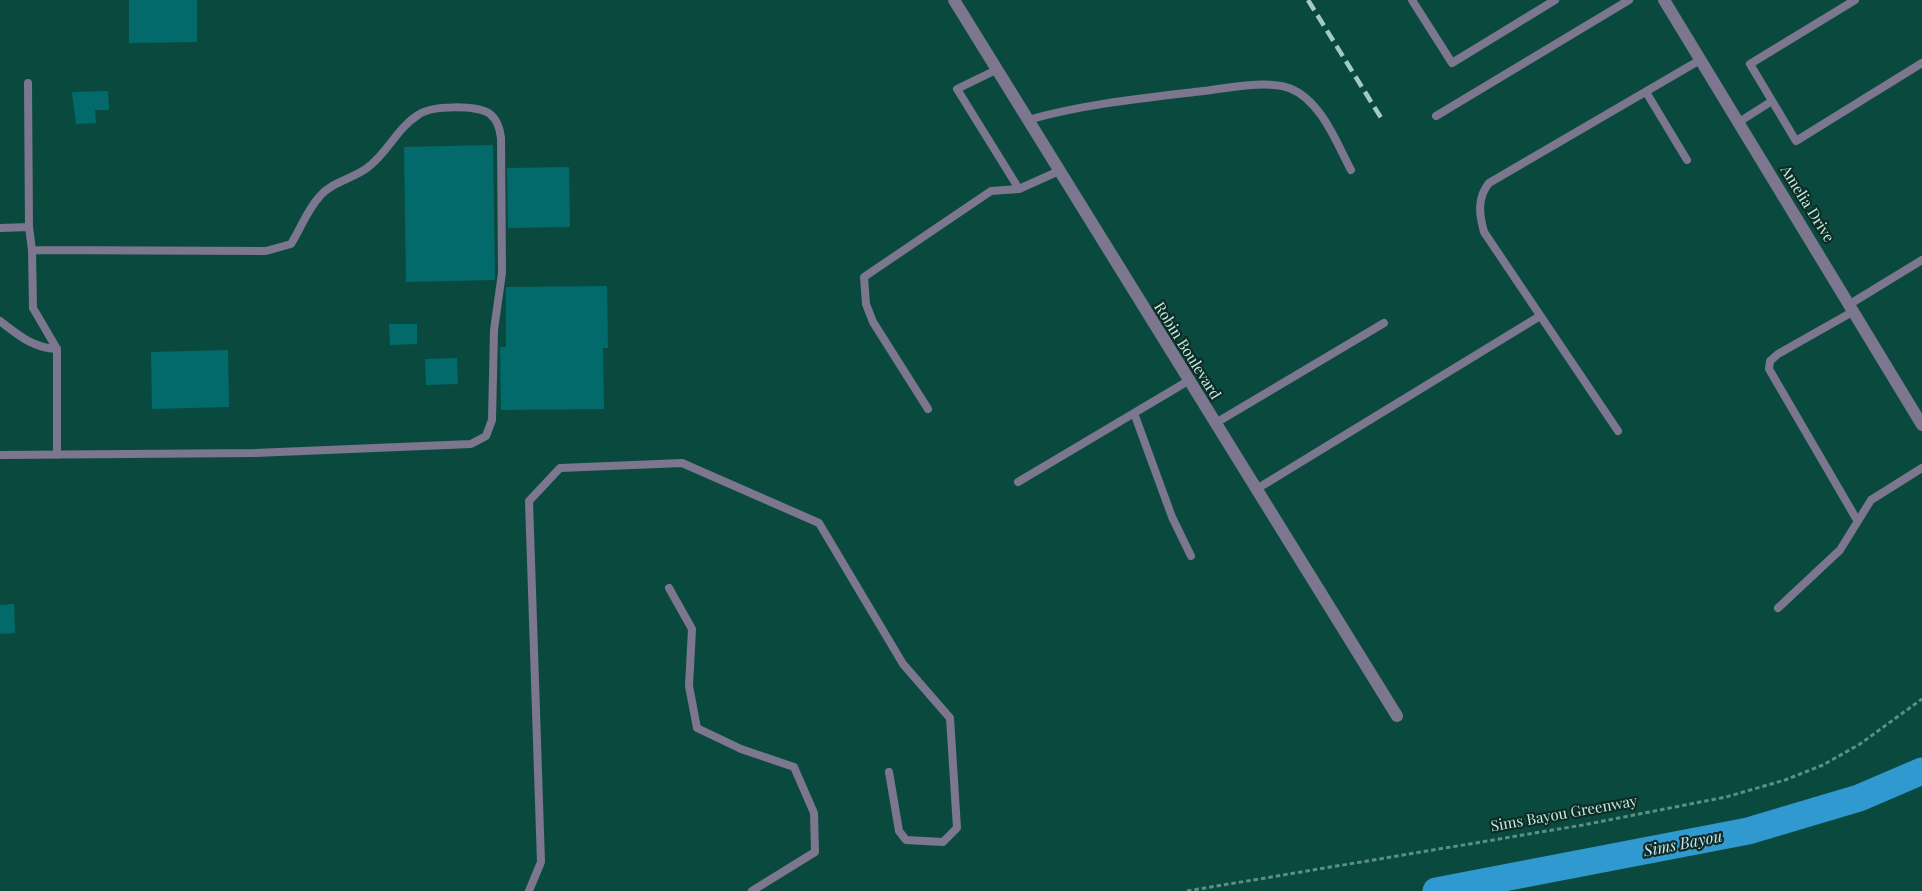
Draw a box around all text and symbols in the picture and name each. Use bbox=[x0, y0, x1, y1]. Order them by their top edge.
street label: Amelia Drive bbox=[1776, 162, 1838, 246]
street label: Robin Boulevard bbox=[1150, 299, 1224, 403]
street label: Sims Bayou Greenway bbox=[1489, 792, 1639, 836]
water label: Sims Bayou bbox=[1642, 827, 1724, 861]

